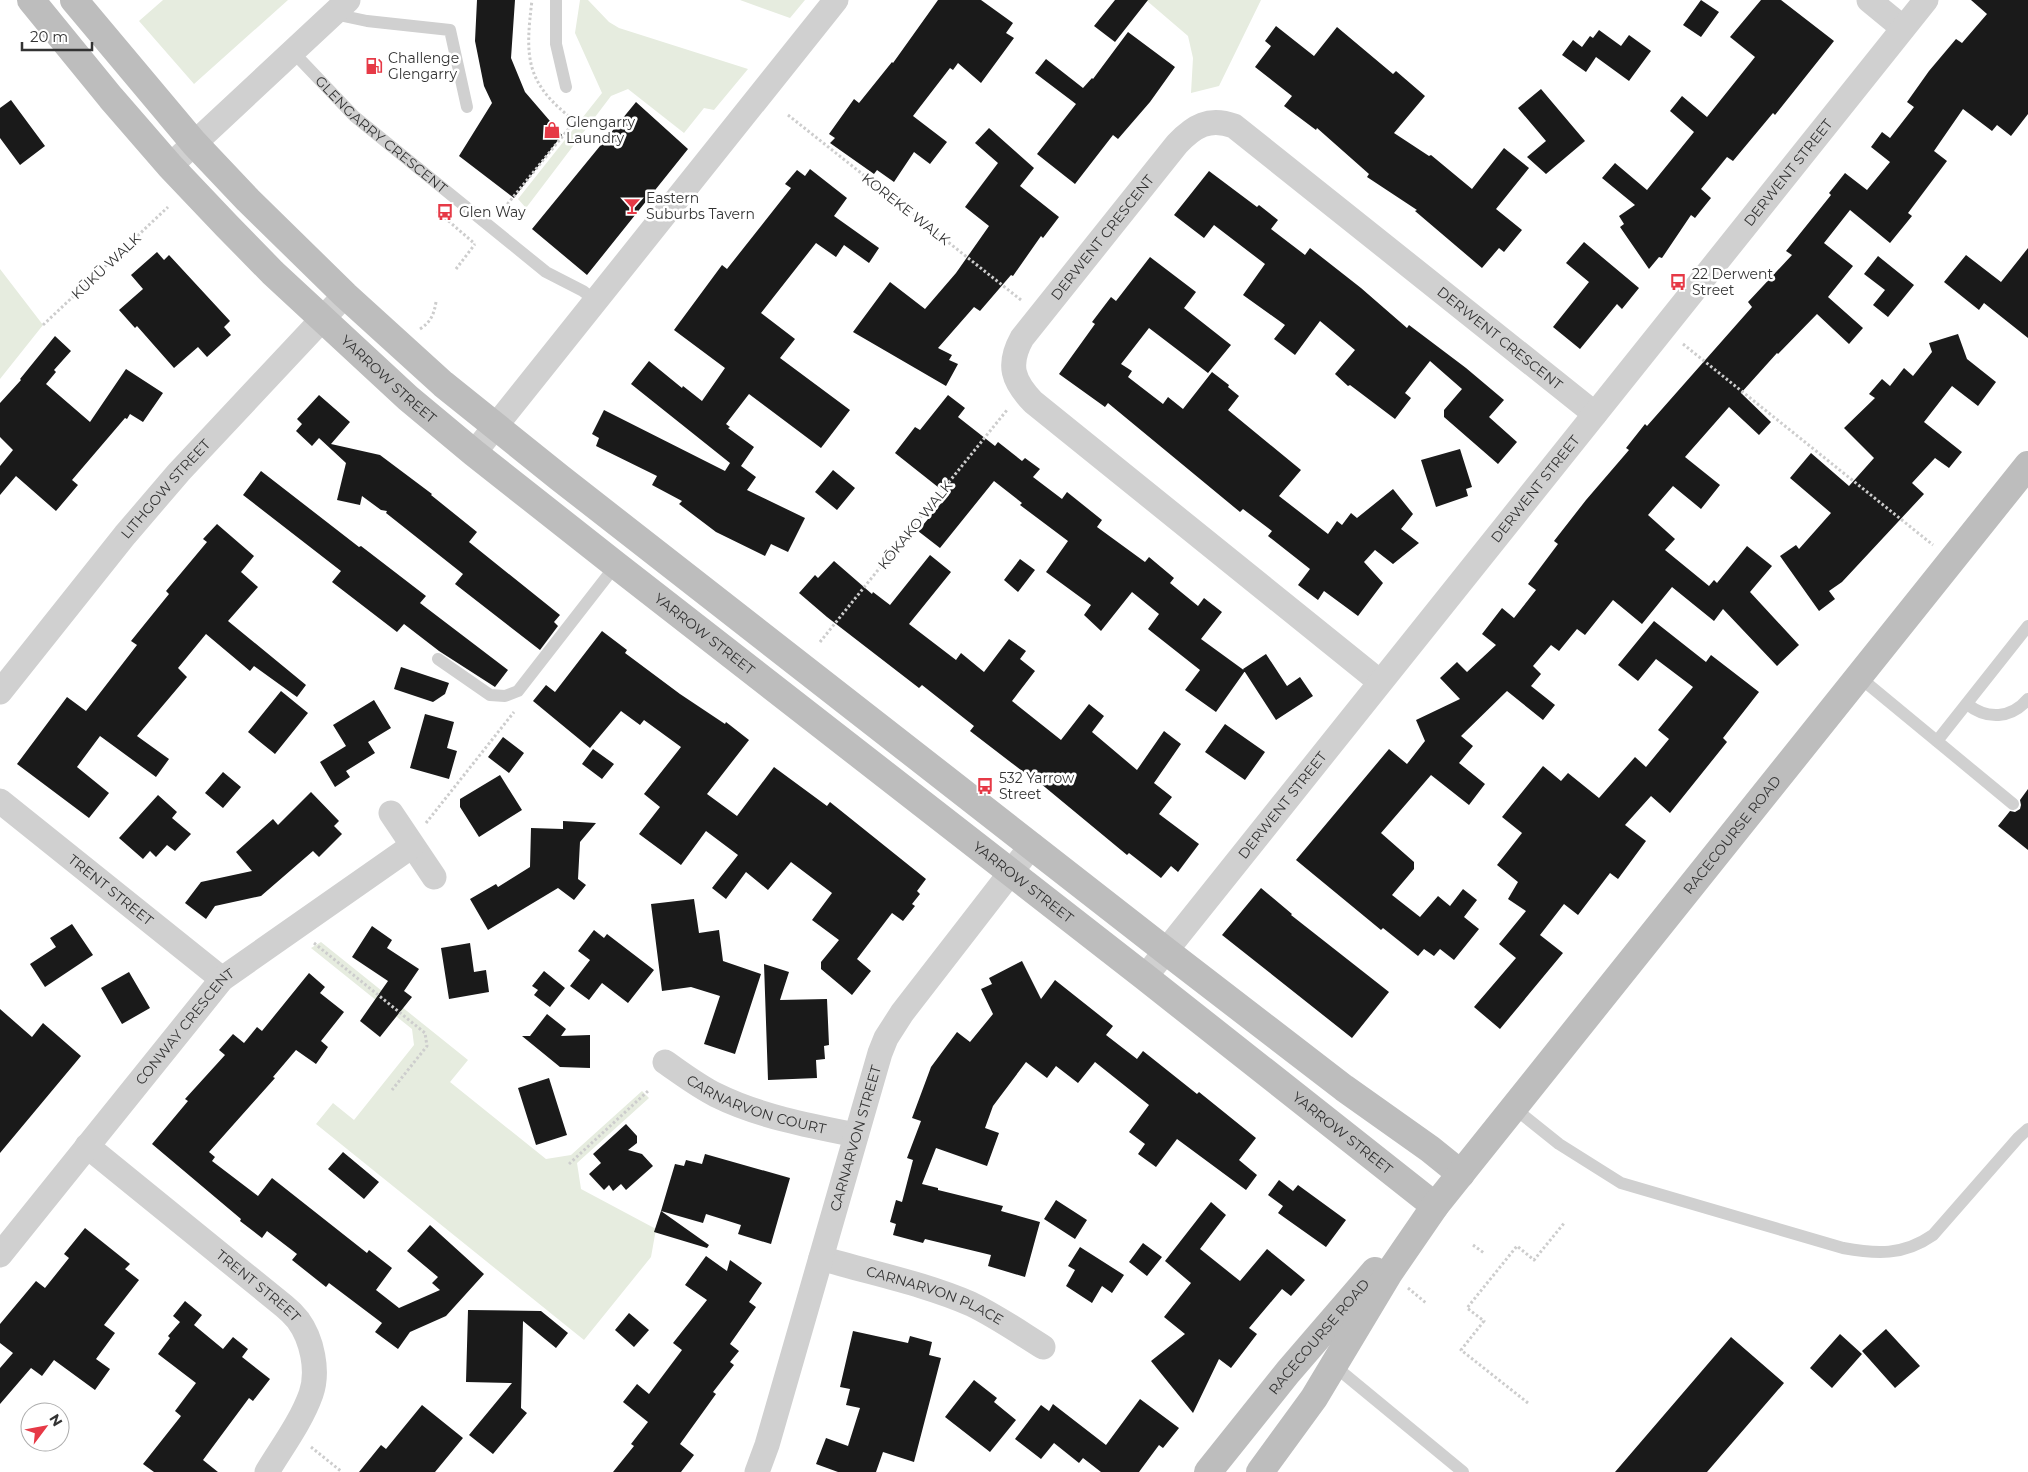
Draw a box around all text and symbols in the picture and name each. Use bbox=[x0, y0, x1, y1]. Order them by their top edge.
scale bar bbox=[22, 20, 92, 52]
text: 20 m bbox=[30, 27, 68, 46]
place label: Challenge Glengarry bbox=[388, 49, 459, 83]
fuel station icon: Challenge Glengarry bbox=[364, 56, 384, 76]
street label: GLENGARRY CRESCENT bbox=[311, 72, 451, 197]
place label: Glengarry Laundry bbox=[566, 113, 635, 147]
street label: DERWENT STREET bbox=[1740, 115, 1836, 230]
shop icon: Glengarry Laundry bbox=[542, 120, 562, 140]
street label: KOREKE WALK bbox=[858, 169, 954, 249]
street label: DERWENT CRESCENT bbox=[1047, 171, 1158, 304]
place label: Eastern Suburbs Tavern bbox=[646, 189, 755, 223]
bar icon: Eastern Suburbs Tavern bbox=[622, 196, 642, 216]
bus stop icon: Glen Way bbox=[435, 202, 455, 222]
place label: Glen Way bbox=[459, 203, 526, 221]
street label: KŪKŪ WALK bbox=[67, 229, 145, 303]
place label: 22 Derwent Street bbox=[1692, 265, 1773, 299]
bus stop icon: 22 Derwent Street bbox=[1668, 272, 1688, 292]
street label: DERWENT CRESCENT bbox=[1433, 283, 1566, 394]
street label: YARROW STREET bbox=[337, 331, 440, 427]
street label: DERWENT STREET bbox=[1487, 431, 1584, 546]
street label: LITHGOW STREET bbox=[117, 435, 214, 542]
street label: KŌKAKO WALK bbox=[874, 477, 956, 573]
street label: YARROW STREET bbox=[651, 589, 758, 679]
street label: DERWENT STREET bbox=[1234, 748, 1331, 862]
place label: 532 Yarrow Street bbox=[999, 769, 1075, 803]
street label: RACECOURSE ROAD bbox=[1679, 772, 1785, 898]
bus stop icon: 532 Yarrow Street bbox=[975, 776, 995, 796]
street label: YARROW STREET bbox=[969, 837, 1077, 927]
street label: TRENT STREET bbox=[65, 850, 157, 929]
street label: CONWAY CRESCENT bbox=[131, 964, 238, 1089]
street label: CARNARVON STREET bbox=[826, 1063, 885, 1213]
street label: CARNARVON COURT bbox=[683, 1071, 828, 1138]
street label: YARROW STREET bbox=[1289, 1088, 1396, 1178]
street label: TRENT STREET bbox=[212, 1246, 304, 1326]
street label: CARNARVON PLACE bbox=[864, 1262, 1007, 1329]
street label: RACECOURSE ROAD bbox=[1264, 1275, 1373, 1398]
north arrow bbox=[20, 1402, 70, 1452]
text: N bbox=[45, 1411, 67, 1430]

